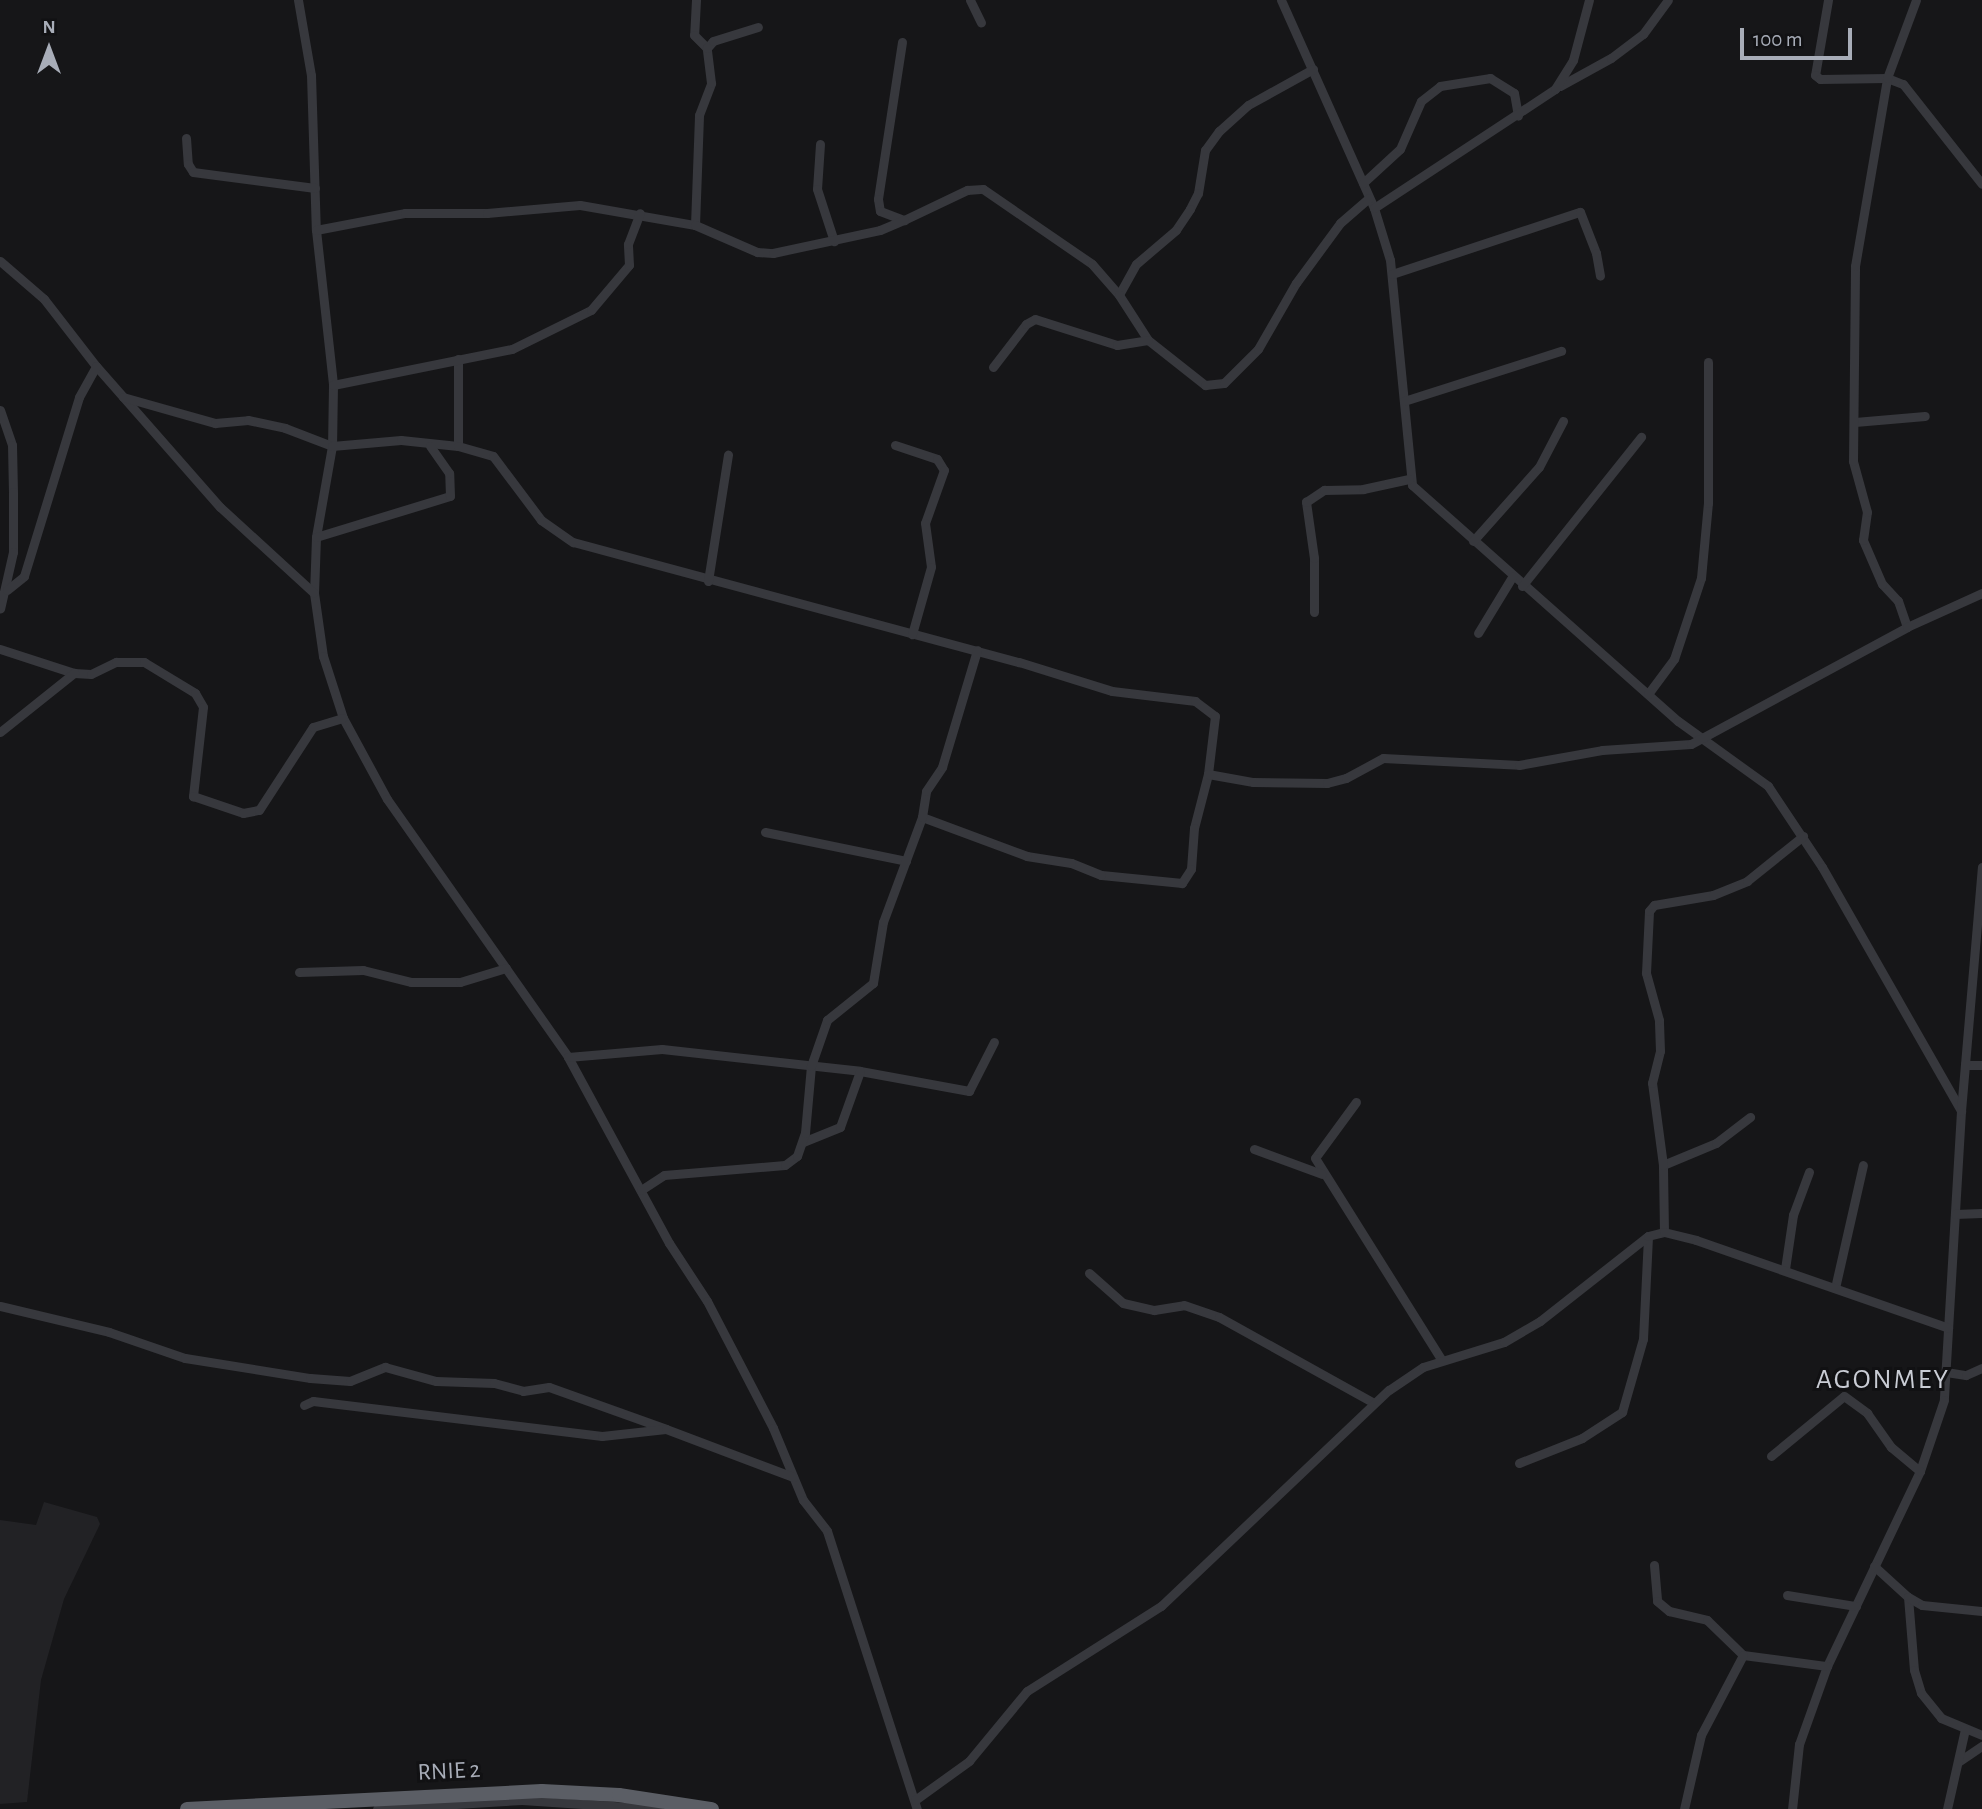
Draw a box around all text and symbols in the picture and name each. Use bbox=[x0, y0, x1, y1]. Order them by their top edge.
north arrow bbox=[14, 14, 84, 84]
scale bar bbox=[1744, 14, 1856, 58]
text: N bbox=[42, 18, 56, 37]
text: 100 m bbox=[1753, 29, 1803, 50]
district label: AGONMEY bbox=[1817, 1363, 1949, 1397]
street label: RNIE 2 bbox=[417, 1756, 481, 1788]

